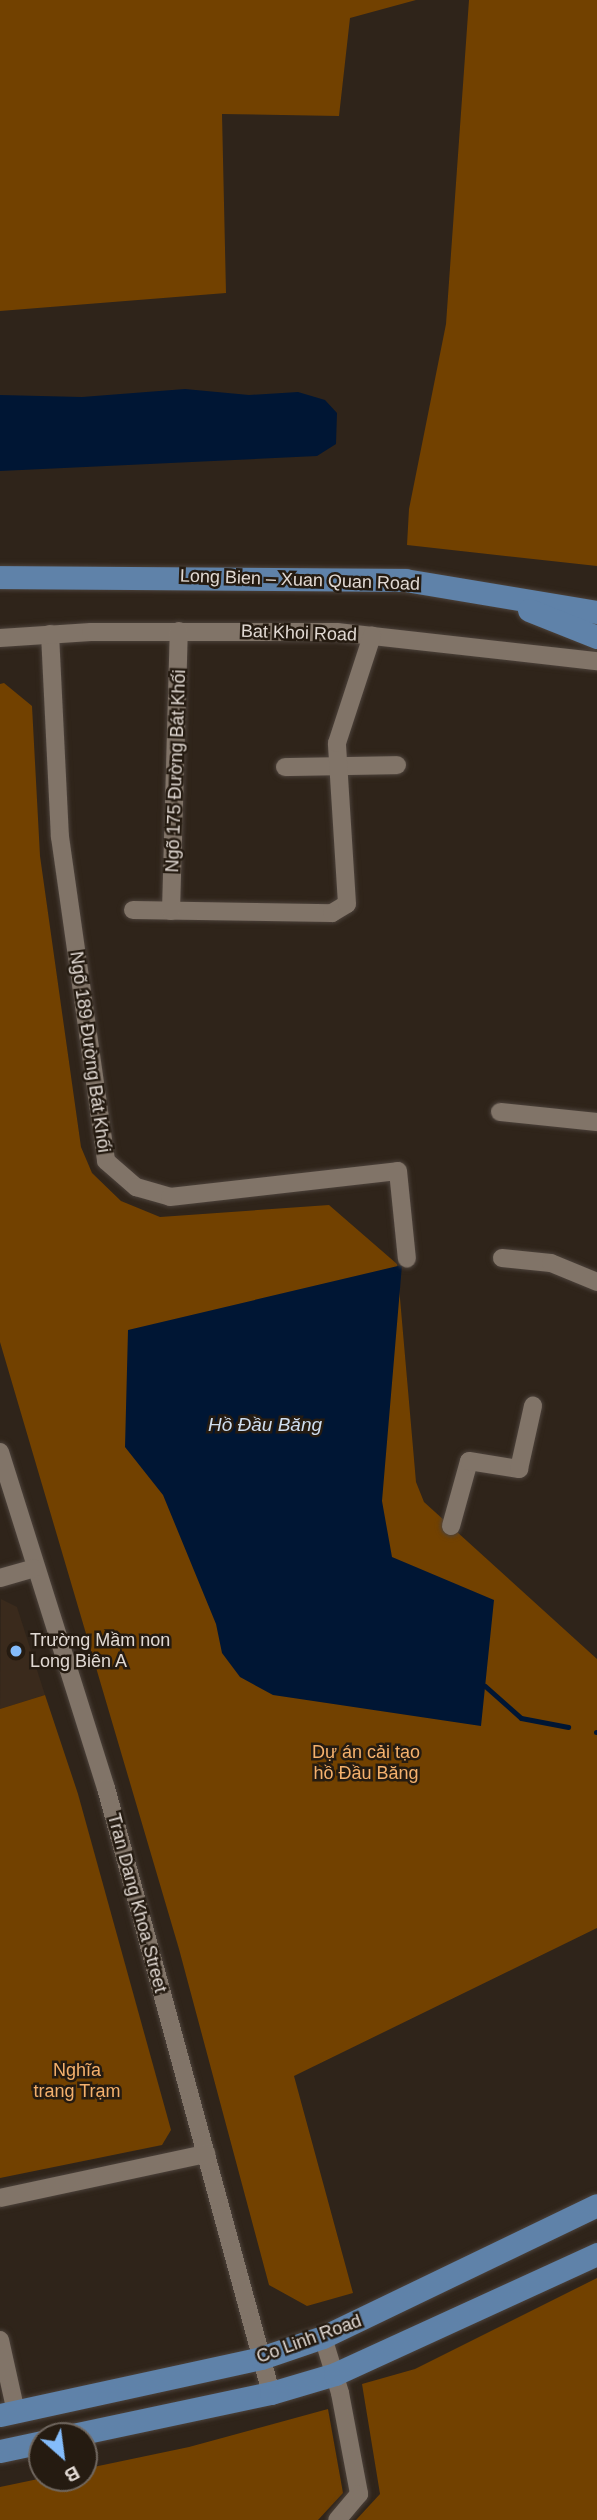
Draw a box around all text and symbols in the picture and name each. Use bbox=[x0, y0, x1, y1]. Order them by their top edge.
street label: Long Bien – Xuan Quan Road bbox=[180, 565, 420, 595]
street label: Bat Khoi Road bbox=[241, 620, 357, 646]
street label: Ngõ 175 Đường Bát Khối bbox=[162, 669, 190, 873]
street label: Ngõ 189 Đường Bát Khối bbox=[65, 950, 115, 1154]
water label: Hồ Đầu Băng bbox=[208, 1414, 322, 1436]
place label: Trường Mầm non Long Biên A bbox=[30, 1630, 170, 1672]
marker: Trường Mầm non Long Biên A bbox=[8, 1643, 24, 1659]
park label: Dự án cải tạo hồ Đầu Băng bbox=[312, 1742, 420, 1784]
street label: Tran Dang Khoa Street bbox=[103, 1811, 171, 1995]
park label: Nghĩa trang Trạm bbox=[33, 2060, 121, 2102]
street label: Co Linh Road bbox=[254, 2310, 364, 2368]
north arrow bbox=[28, 2422, 98, 2492]
text: B bbox=[61, 2462, 83, 2487]

